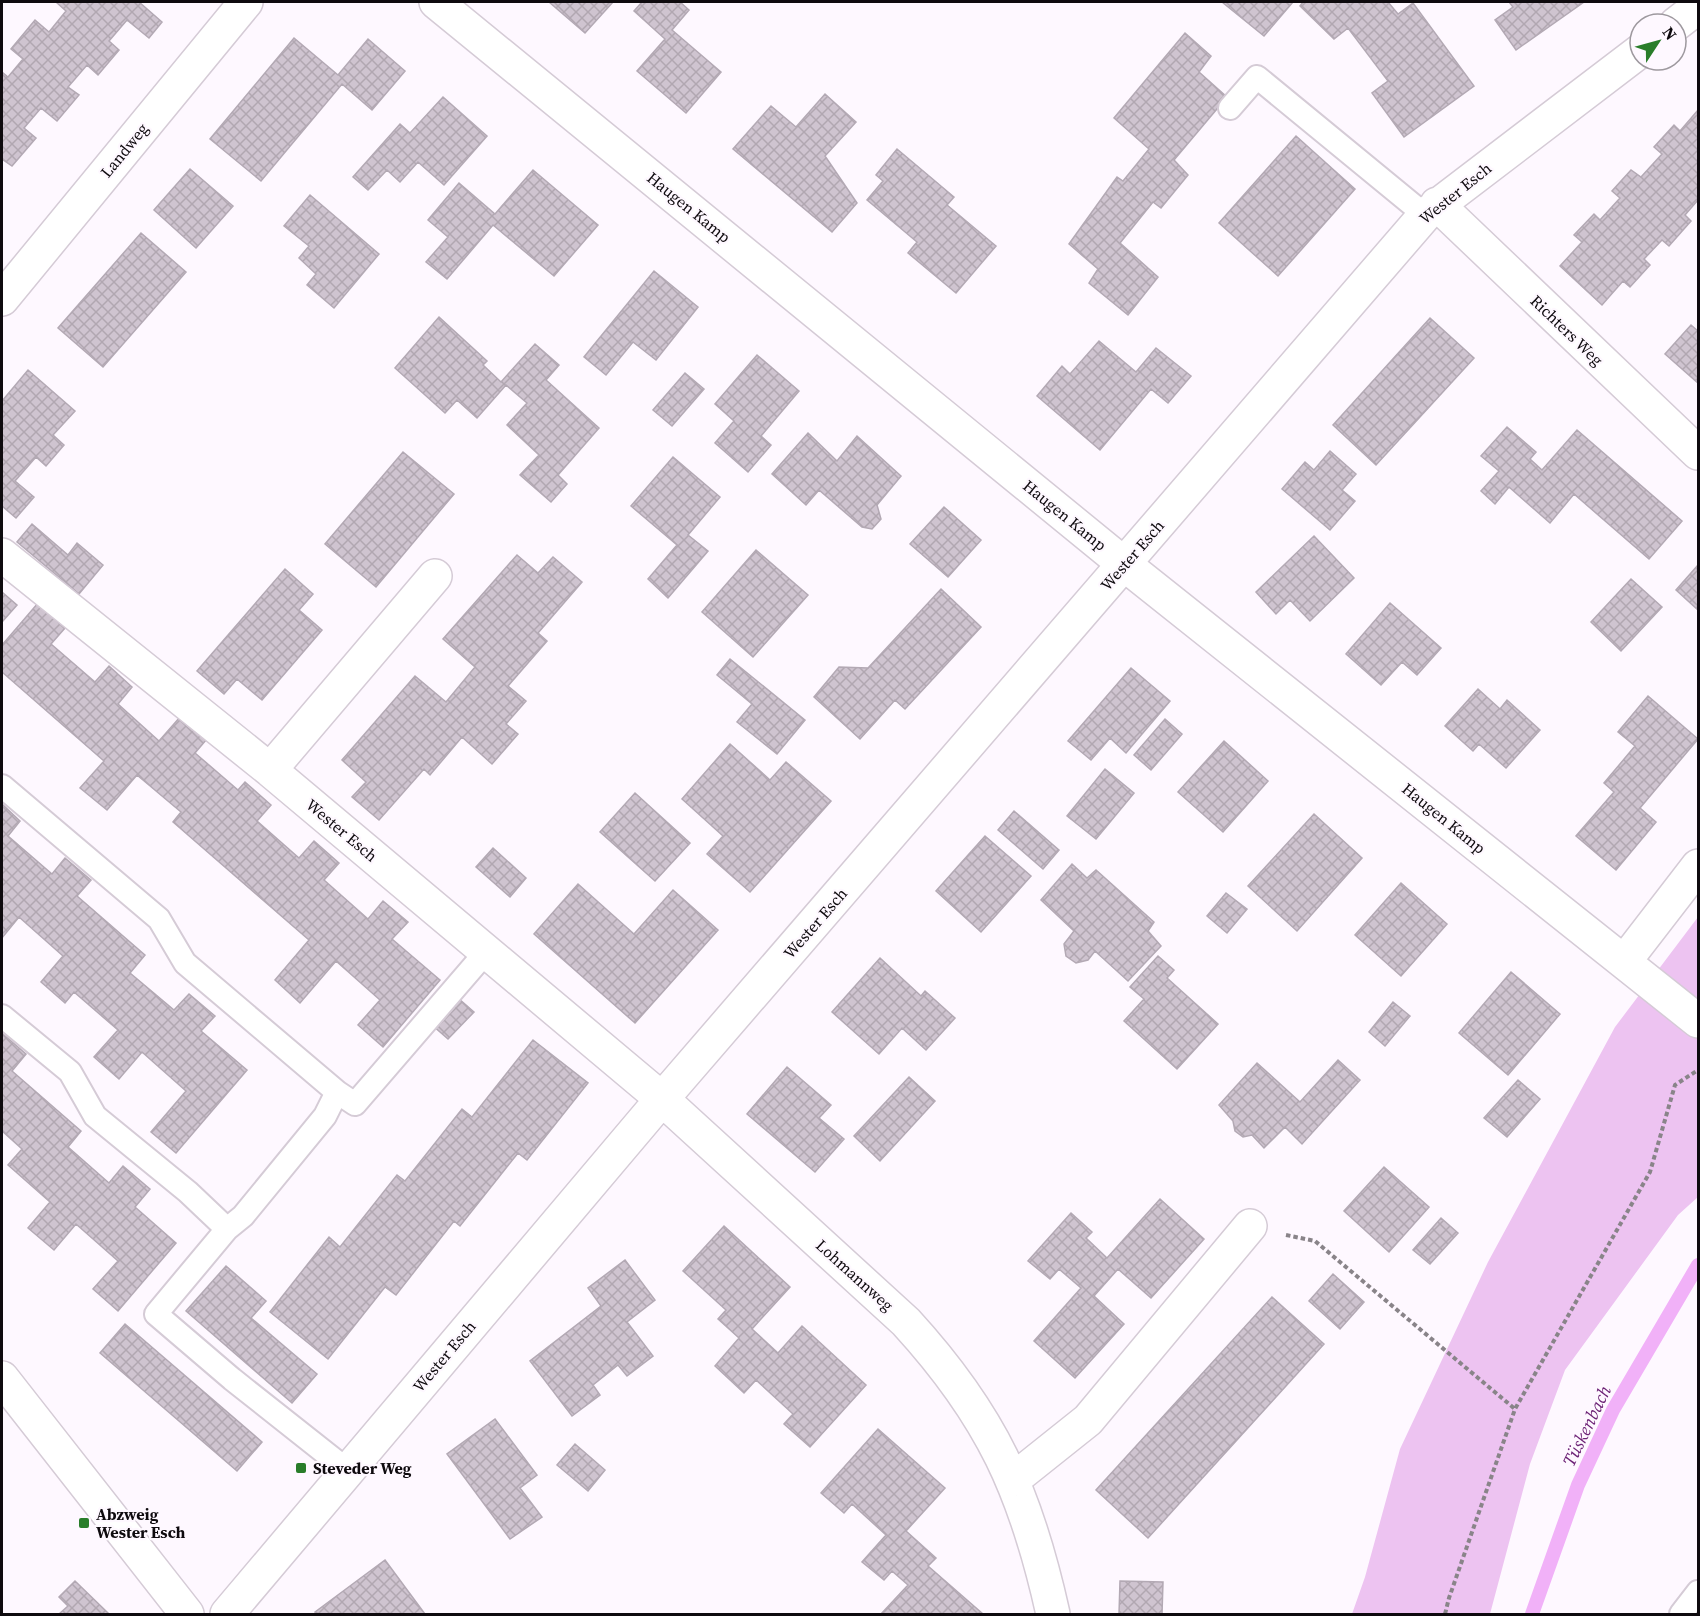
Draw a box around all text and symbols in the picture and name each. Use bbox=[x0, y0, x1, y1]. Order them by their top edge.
north arrow bbox=[1628, 12, 1688, 72]
text: N bbox=[1658, 22, 1683, 45]
street label: Landweg bbox=[95, 118, 153, 182]
street label: Wester Esch bbox=[1414, 157, 1496, 229]
street label: Haugen Kamp bbox=[643, 167, 735, 247]
street label: Richters Weg bbox=[1526, 290, 1608, 370]
street label: Haugen Kamp bbox=[1019, 475, 1111, 555]
street label: Wester Esch bbox=[1095, 515, 1169, 595]
street label: Haugen Kamp bbox=[1398, 778, 1490, 858]
street label: Wester Esch bbox=[302, 794, 383, 867]
street label: Wester Esch bbox=[778, 883, 852, 963]
street label: Lohmannweg bbox=[811, 1234, 899, 1316]
street label: Wester Esch bbox=[408, 1315, 481, 1396]
water label: Tüskenbach bbox=[1556, 1381, 1617, 1470]
place label: Steveder Weg bbox=[313, 1457, 412, 1479]
marker: Steveder Weg bbox=[294, 1461, 308, 1475]
place label: Abzweig Wester Esch bbox=[96, 1503, 185, 1543]
marker: Abzweig Wester Esch bbox=[77, 1516, 91, 1530]

